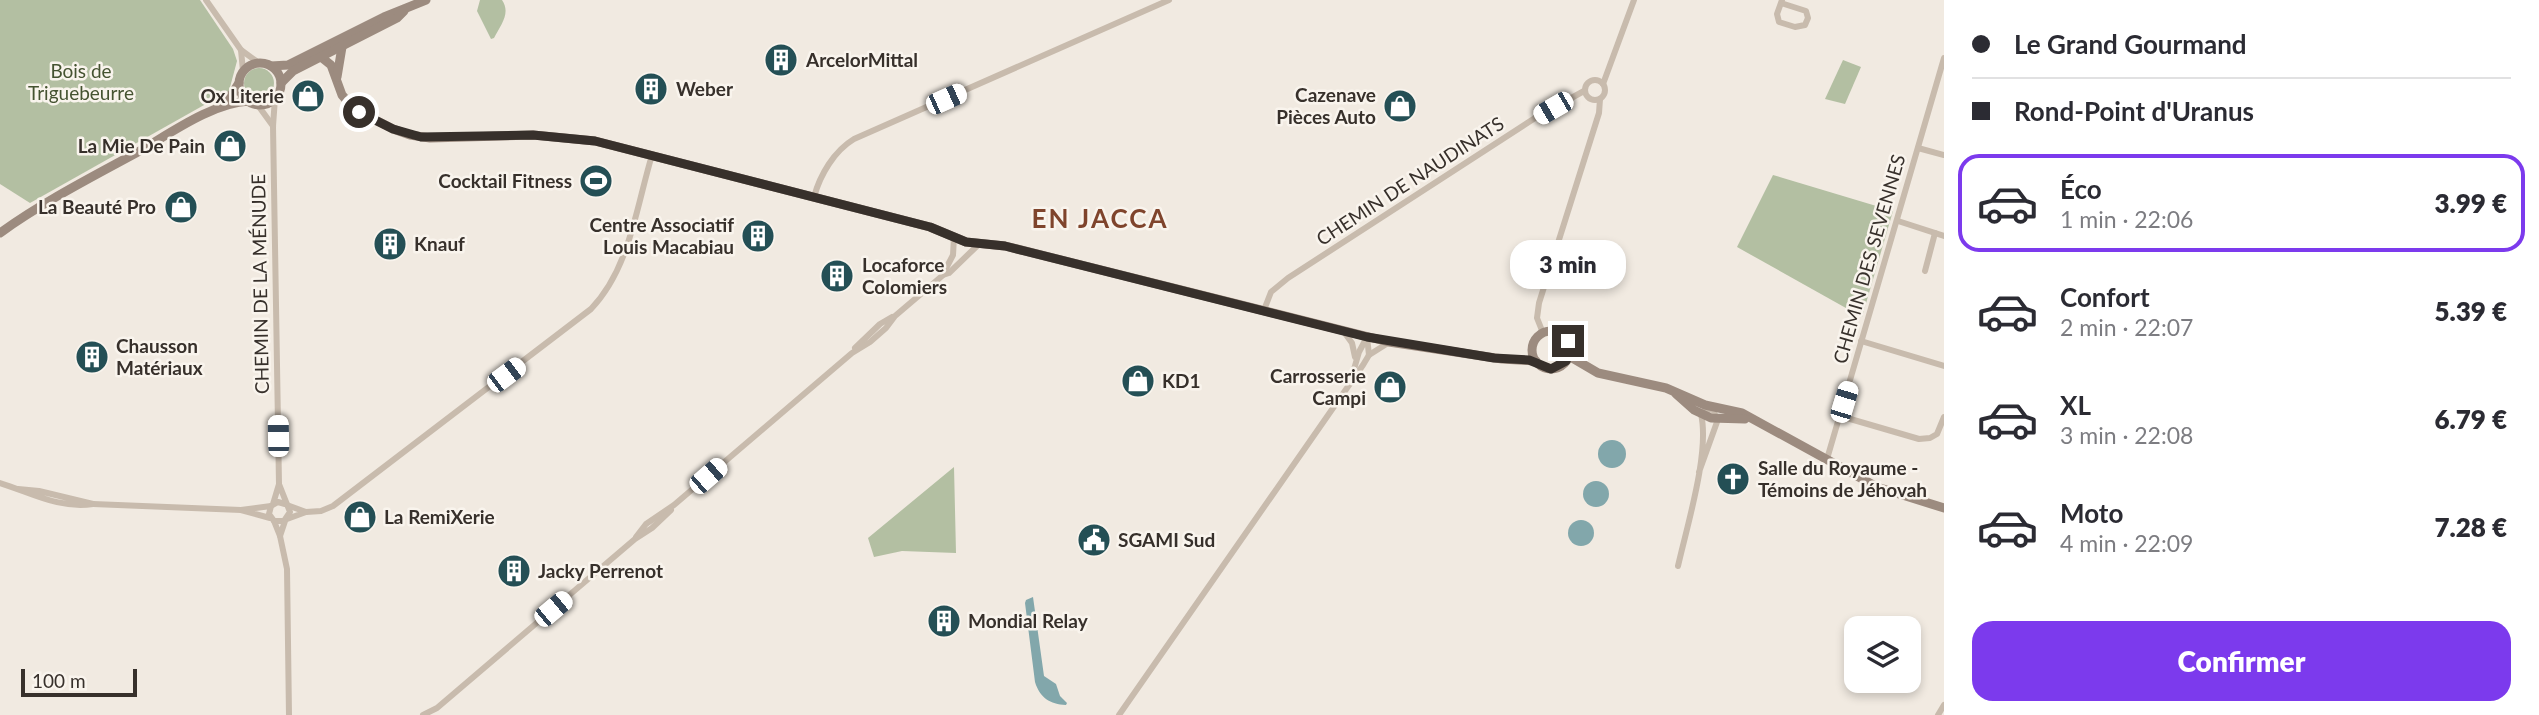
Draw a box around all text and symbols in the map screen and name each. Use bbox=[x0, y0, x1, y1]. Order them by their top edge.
text: Le Grand Gourmand bbox=[2014, 28, 2247, 60]
building icon: ArcelorMittal bbox=[762, 41, 800, 79]
place label: ArcelorMittal bbox=[805, 48, 918, 71]
park label: Bois de Triguebeurre bbox=[28, 59, 134, 104]
building icon: Weber bbox=[632, 70, 670, 108]
shop icon: Ox Literie bbox=[289, 77, 327, 115]
place label: Weber bbox=[676, 77, 734, 100]
car bbox=[923, 81, 970, 117]
place label: Cazenave Pièces Auto bbox=[1276, 83, 1376, 128]
place label: Ox Literie bbox=[201, 84, 284, 107]
shop icon: Cazenave Pièces Auto bbox=[1381, 87, 1419, 125]
car bbox=[1530, 88, 1577, 128]
text: Rond-Point d'Uranus bbox=[2014, 95, 2254, 127]
route start bbox=[343, 96, 375, 128]
street label: CHEMIN DE NAUDINATS bbox=[1312, 111, 1508, 250]
shop icon: La Mie De Pain bbox=[211, 127, 249, 165]
place label: La Mie De Pain bbox=[78, 134, 205, 157]
street label: CHEMIN DES SEVENNES bbox=[1828, 152, 1909, 366]
sports icon: Cocktail Fitness bbox=[577, 162, 615, 200]
place label: Cocktail Fitness bbox=[438, 169, 572, 192]
icon: car bbox=[1976, 172, 2039, 235]
text: Éco bbox=[2060, 173, 2102, 205]
street label: CHEMIN DE LA MÉNUDE bbox=[246, 174, 273, 394]
text: 3.99 € bbox=[2434, 187, 2507, 219]
shop icon: La Beauté Pro bbox=[162, 188, 200, 226]
place label: La Beauté Pro bbox=[38, 195, 156, 218]
district label: EN JACCA bbox=[1032, 202, 1169, 234]
text: 1 min · 22:06 bbox=[2060, 205, 2193, 233]
place label: Centre Associatif Louis Macabiau bbox=[590, 213, 734, 258]
building icon: Centre Associatif Louis Macabiau bbox=[739, 217, 777, 255]
building icon: Knauf bbox=[371, 225, 409, 263]
place label: Knauf bbox=[414, 232, 465, 255]
callout: 3 min bbox=[1510, 240, 1626, 288]
text: 3 min bbox=[1539, 250, 1597, 278]
place label: Locaforce Colomiers bbox=[862, 253, 947, 298]
building icon: Locaforce Colomiers bbox=[818, 257, 856, 295]
icon: car bbox=[1976, 280, 2039, 343]
text: Confort bbox=[2060, 281, 2150, 313]
text: 5.39 € bbox=[2434, 295, 2507, 327]
text: 2 min · 22:07 bbox=[2060, 313, 2193, 341]
route end bbox=[1552, 325, 1584, 357]
place label: Chausson Matériaux bbox=[116, 334, 203, 379]
building icon: Chausson Matériaux bbox=[73, 338, 111, 376]
car bbox=[483, 354, 530, 396]
shop icon: KD1 bbox=[1119, 362, 1157, 400]
place label: Carrosserie Campi bbox=[1270, 364, 1366, 409]
shop icon: Carrosserie Campi bbox=[1371, 368, 1409, 406]
place label: KD1 bbox=[1162, 369, 1201, 392]
car bbox=[1828, 379, 1861, 425]
icon: car bbox=[1976, 388, 2039, 451]
text: XL bbox=[2060, 389, 2091, 421]
text: 6.79 € bbox=[2434, 403, 2507, 435]
car bbox=[268, 415, 289, 457]
text: 3 min · 22:08 bbox=[2060, 421, 2193, 449]
car bbox=[686, 454, 731, 498]
place label: Salle du Royaume - Témoins de Jéhovah bbox=[1758, 456, 1927, 501]
church icon: Salle du Royaume - Témoins de Jéhovah bbox=[1714, 460, 1752, 498]
icon: car bbox=[1976, 496, 2039, 559]
text: Moto bbox=[2060, 497, 2123, 529]
shop icon: La RemiXerie bbox=[341, 498, 379, 536]
place label: La RemiXerie bbox=[384, 505, 495, 528]
text: 7.28 € bbox=[2434, 511, 2507, 543]
public building icon: SGAMI Sud bbox=[1075, 521, 1113, 559]
place label: SGAMI Sud bbox=[1118, 528, 1215, 551]
text: 4 min · 22:09 bbox=[2060, 529, 2193, 557]
building icon: Jacky Perrenot bbox=[495, 552, 533, 590]
place label: Jacky Perrenot bbox=[538, 559, 663, 582]
car bbox=[531, 587, 576, 631]
building icon: Mondial Relay bbox=[925, 602, 963, 640]
place label: Mondial Relay bbox=[968, 609, 1089, 632]
map controls bbox=[1844, 616, 1921, 693]
button: layers bbox=[1844, 616, 1921, 693]
button: Confirmer bbox=[1972, 621, 2511, 701]
scale bar bbox=[21, 666, 136, 698]
text: 100 m bbox=[32, 669, 86, 692]

